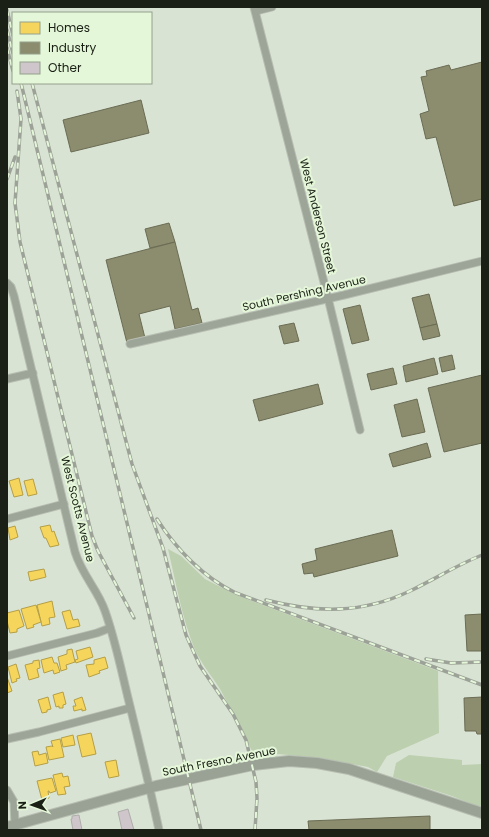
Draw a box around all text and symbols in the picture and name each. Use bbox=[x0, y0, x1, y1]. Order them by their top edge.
legend bbox=[12, 12, 152, 84]
text: Homes bbox=[48, 19, 90, 36]
text: Industry bbox=[48, 39, 97, 56]
text: Other bbox=[48, 59, 82, 76]
street label: West Anderson Street bbox=[296, 157, 340, 275]
street label: South Pershing Avenue bbox=[241, 271, 367, 315]
street label: West Scotts Avenue bbox=[57, 454, 99, 564]
street label: South Fresno Avenue bbox=[161, 742, 277, 780]
north arrow bbox=[12, 785, 52, 825]
text: N bbox=[14, 801, 30, 810]

